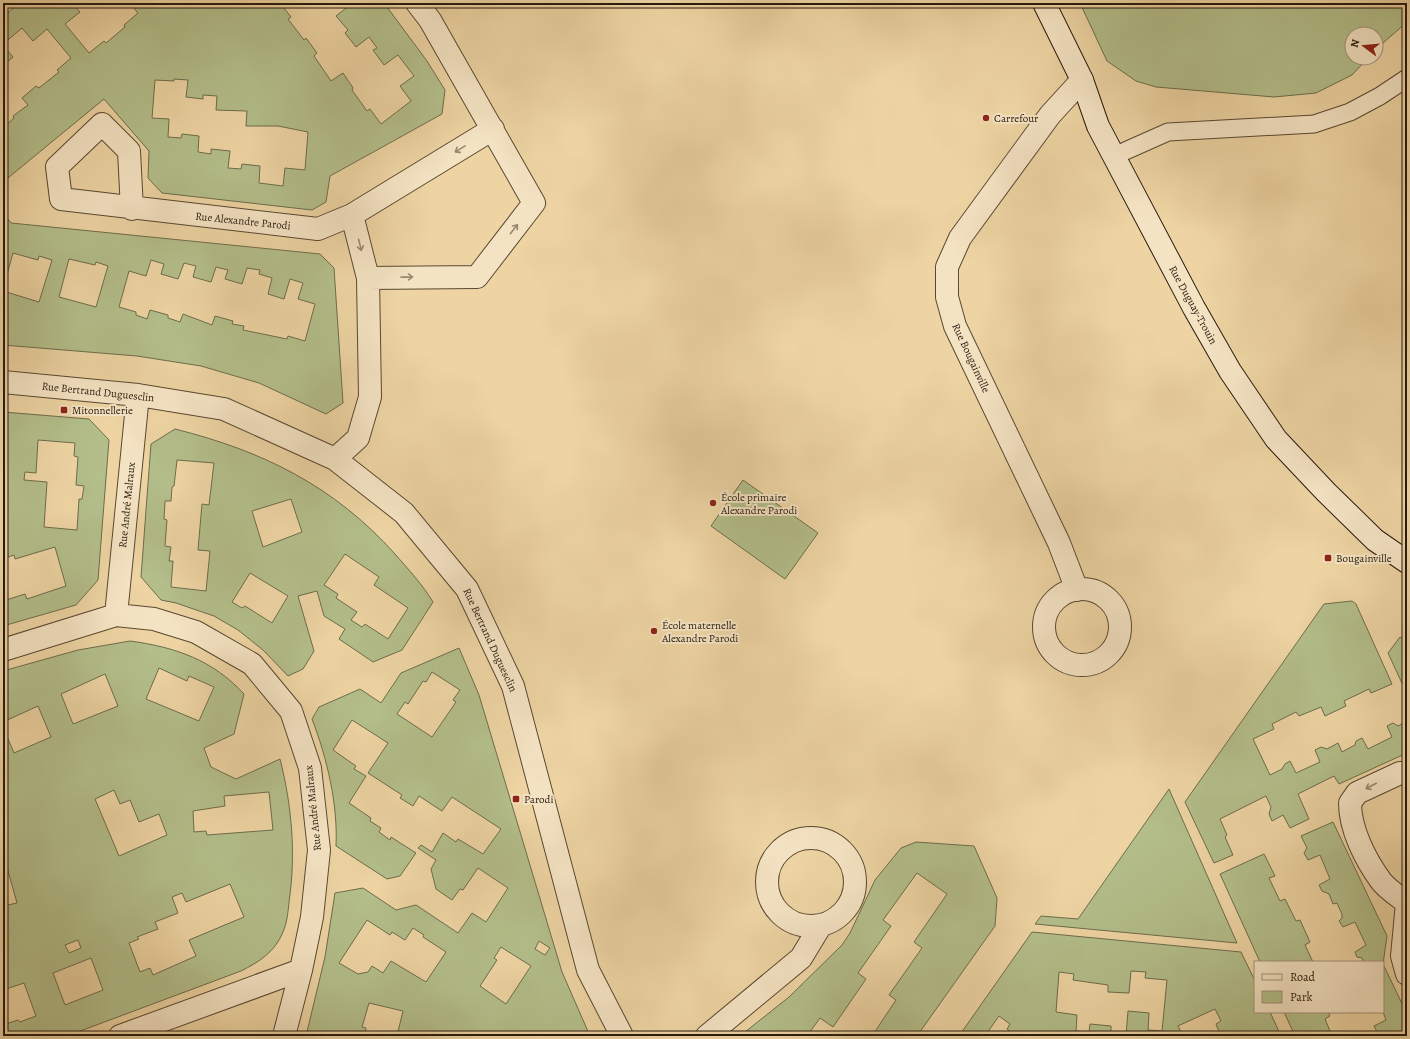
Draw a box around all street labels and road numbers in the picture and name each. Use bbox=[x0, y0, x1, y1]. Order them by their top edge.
street label: Rue Alexandre Parodi bbox=[195, 209, 291, 233]
street label: Rue Duguay-Trouin bbox=[1165, 263, 1221, 347]
street label: Rue Bougainville bbox=[948, 321, 994, 395]
street label: Rue Bertrand Duguesclin bbox=[41, 379, 155, 405]
street label: Rue André Malraux bbox=[115, 461, 139, 549]
street label: Rue Bertrand Duguesclin bbox=[459, 586, 521, 694]
street label: Rue André Malraux bbox=[301, 764, 325, 852]

